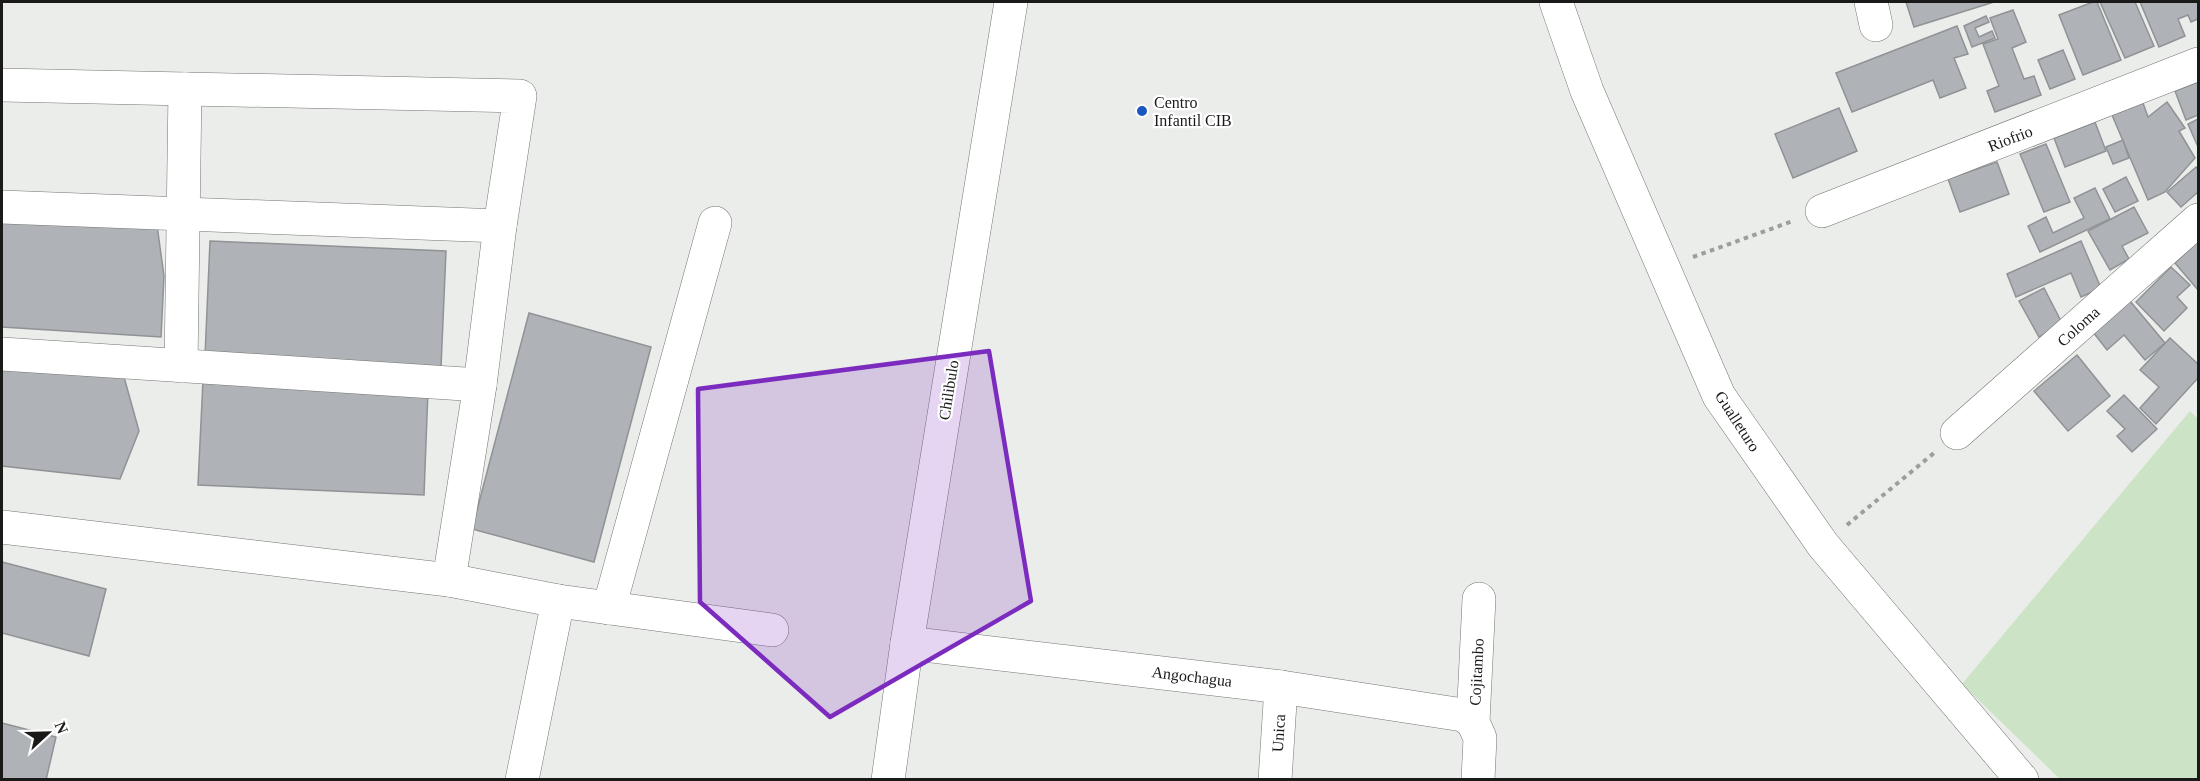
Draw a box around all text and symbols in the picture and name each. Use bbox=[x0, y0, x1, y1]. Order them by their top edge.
place label: Centro Infantil CIB bbox=[1154, 94, 1232, 129]
marker: Centro Infantil CIB bbox=[1135, 104, 1149, 118]
street label: Riofrio bbox=[1986, 122, 2035, 155]
street label: Coloma bbox=[2054, 303, 2103, 350]
street label: Chilibulo bbox=[935, 359, 962, 421]
street label: Gualleturo bbox=[1712, 388, 1763, 455]
street label: Cojitambo bbox=[1466, 638, 1488, 706]
street label: Angochagua bbox=[1151, 663, 1233, 691]
north arrow bbox=[18, 703, 78, 763]
street label: Unica bbox=[1269, 713, 1288, 753]
text: N bbox=[51, 719, 72, 737]

